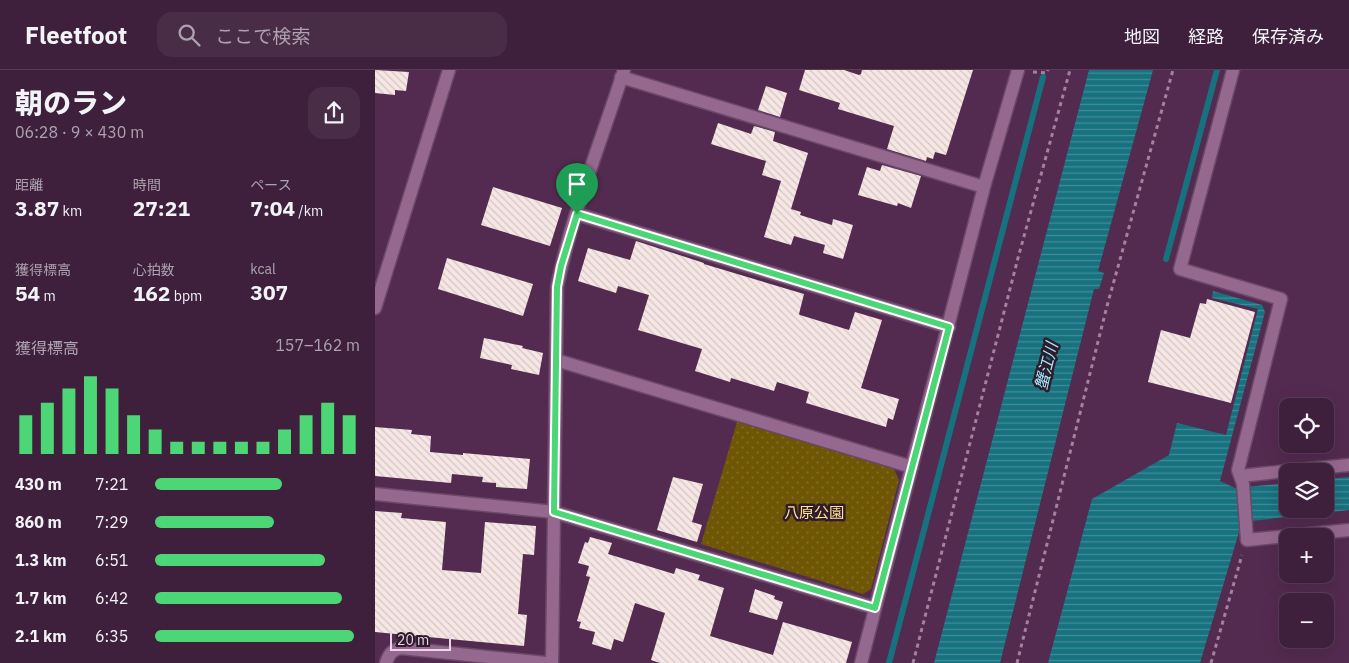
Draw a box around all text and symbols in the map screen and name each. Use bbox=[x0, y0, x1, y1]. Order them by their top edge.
search box bbox=[157, 12, 507, 57]
text: Fleetfoot bbox=[25, 19, 127, 51]
icon: search bbox=[175, 21, 203, 49]
text: ここで検索 bbox=[215, 24, 310, 48]
text: 地図 bbox=[1124, 25, 1160, 48]
text: 経路 bbox=[1188, 25, 1224, 48]
text: 保存済み bbox=[1252, 25, 1324, 48]
text: 朝のラン bbox=[15, 84, 127, 121]
button: share bbox=[308, 87, 360, 139]
text: 06:28 · 9 × 430 m bbox=[15, 122, 144, 142]
pin bbox=[556, 163, 598, 214]
icon: arrive bbox=[563, 170, 591, 198]
text: 距離 bbox=[15, 176, 43, 194]
text: 時間 bbox=[133, 176, 161, 194]
text: ペース bbox=[250, 176, 292, 194]
text: 3.87 bbox=[15, 194, 59, 222]
text: 27:21 bbox=[133, 194, 190, 222]
text: 7:04 bbox=[250, 194, 295, 222]
text: km bbox=[59, 202, 82, 220]
text: /km bbox=[295, 202, 323, 220]
text: kcal bbox=[250, 260, 276, 278]
text: 獲得標高 bbox=[15, 261, 71, 279]
text: 心拍数 bbox=[133, 261, 175, 279]
text: 307 bbox=[250, 278, 288, 306]
text: 54 bbox=[15, 279, 40, 307]
text: 162 bbox=[133, 279, 170, 307]
text: m bbox=[40, 287, 56, 305]
text: bpm bbox=[170, 287, 202, 305]
text: 157–162 m bbox=[275, 335, 360, 355]
text: 獲得標高 bbox=[15, 338, 79, 358]
water label: 蟹江川 bbox=[1030, 338, 1062, 392]
map controls bbox=[1279, 398, 1334, 648]
button: locate bbox=[1279, 398, 1334, 453]
button: layers bbox=[1279, 463, 1334, 518]
text: 430 m bbox=[15, 474, 62, 494]
text: 7:21 bbox=[95, 474, 128, 494]
park label: 八原公園 bbox=[784, 503, 844, 522]
text: 860 m bbox=[15, 512, 62, 532]
text: 7:29 bbox=[95, 512, 128, 532]
button: + bbox=[1279, 528, 1334, 583]
text: 1.3 km bbox=[15, 550, 66, 570]
text: 6:51 bbox=[95, 550, 128, 570]
text: 1.7 km bbox=[15, 588, 66, 608]
text: 6:42 bbox=[95, 588, 128, 608]
button: − bbox=[1279, 593, 1334, 648]
text: 2.1 km bbox=[15, 626, 66, 646]
text: 6:35 bbox=[95, 626, 128, 646]
scale bar bbox=[390, 628, 451, 651]
text: 20 m bbox=[397, 631, 429, 649]

